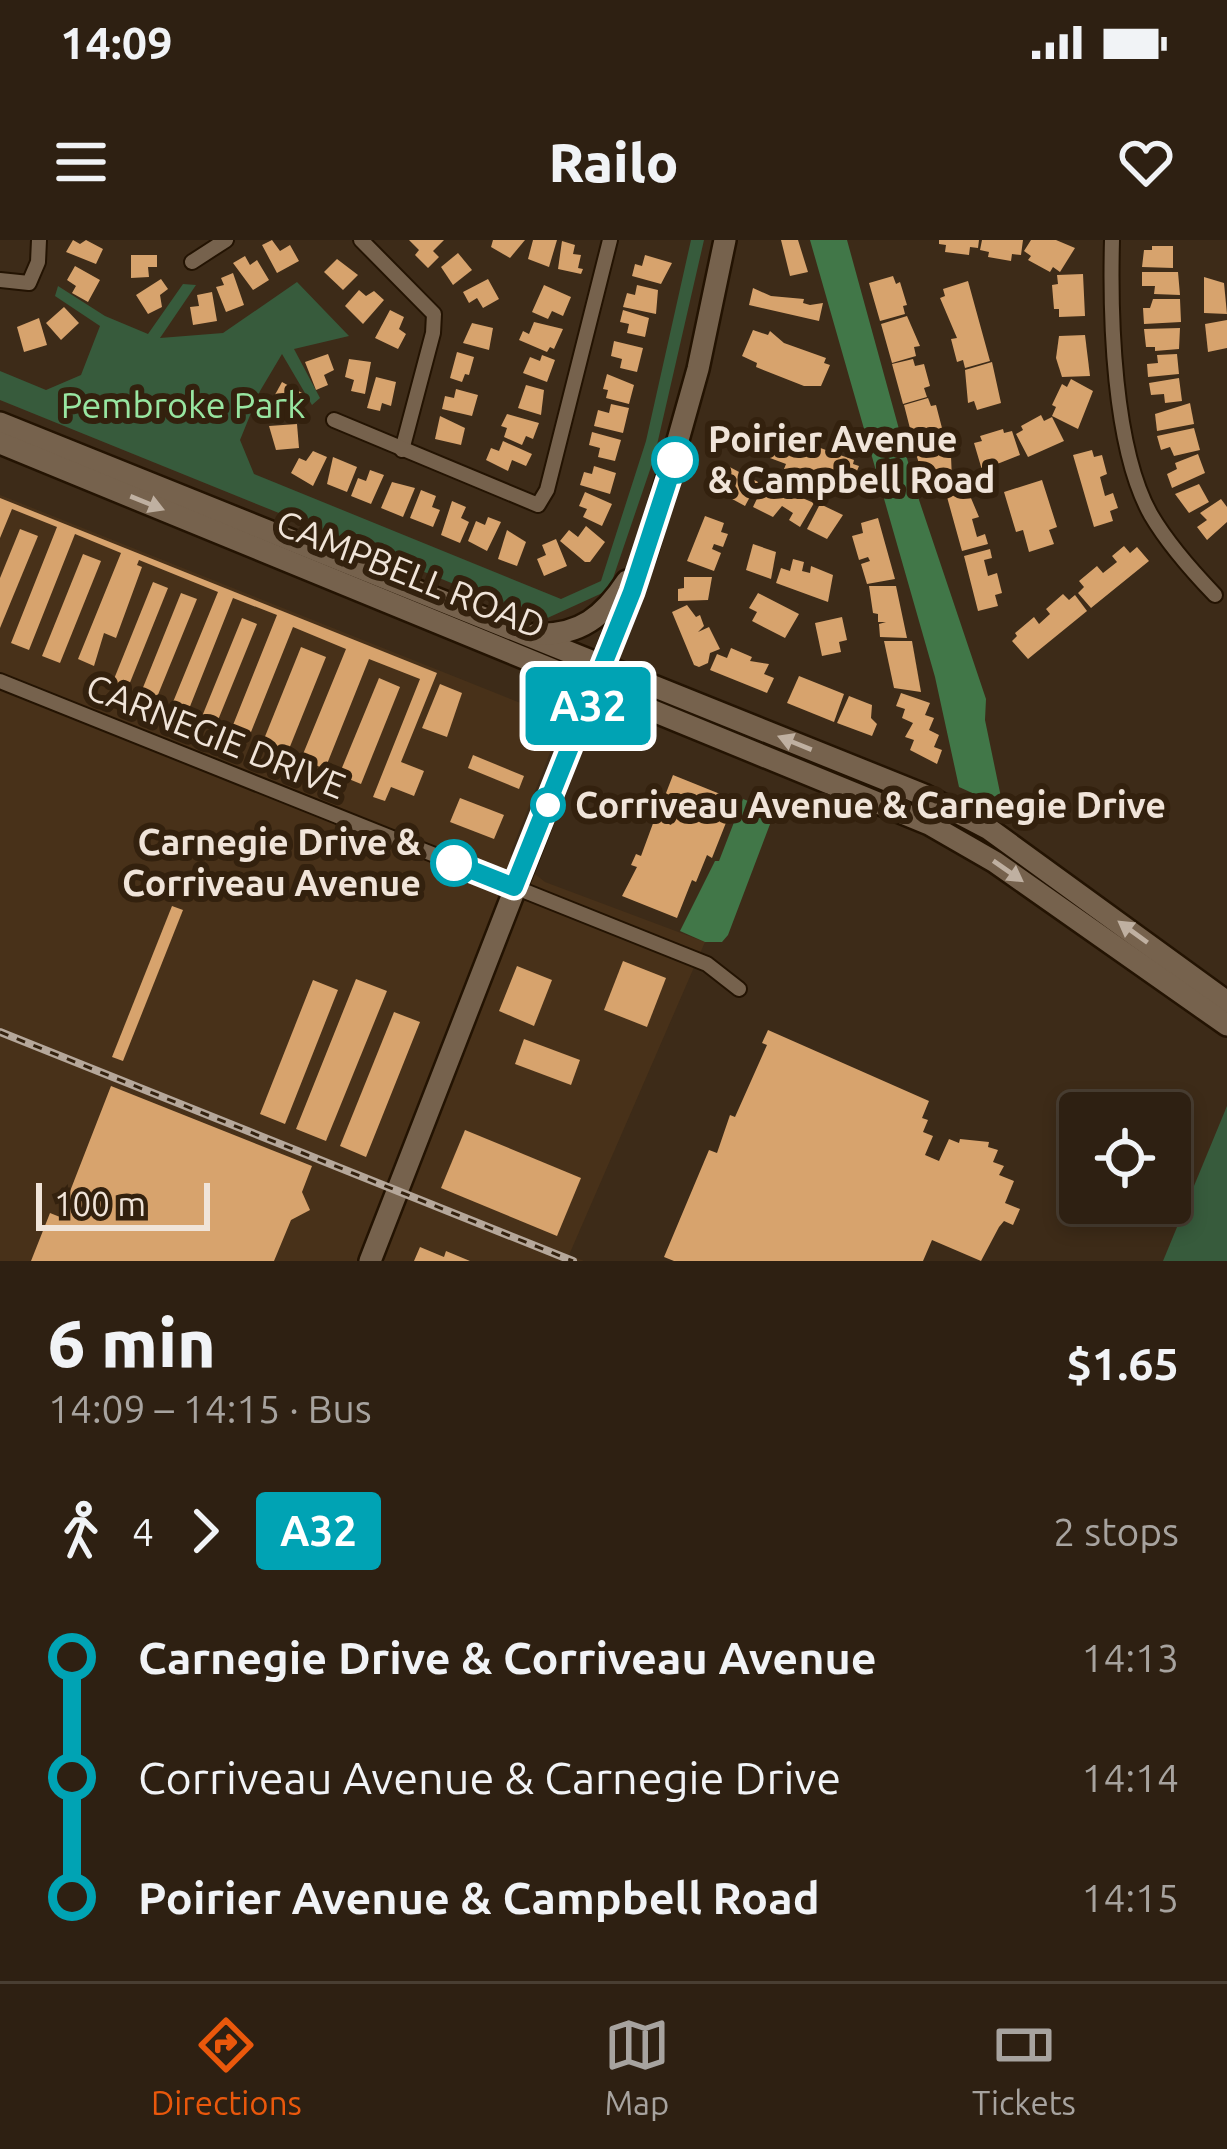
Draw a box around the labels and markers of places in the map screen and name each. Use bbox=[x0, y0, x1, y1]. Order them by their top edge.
place label: Poirier Avenue & Campbell Road bbox=[708, 418, 995, 500]
marker: Poirier Avenue & Campbell Road bbox=[653, 438, 697, 482]
place label: Corriveau Avenue & Carnegie Drive bbox=[575, 784, 1166, 825]
marker: Corriveau Avenue & Carnegie Drive bbox=[532, 789, 564, 821]
place label: Carnegie Drive & Corriveau Avenue bbox=[122, 821, 421, 903]
marker: Carnegie Drive & Corriveau Avenue bbox=[432, 841, 476, 885]

